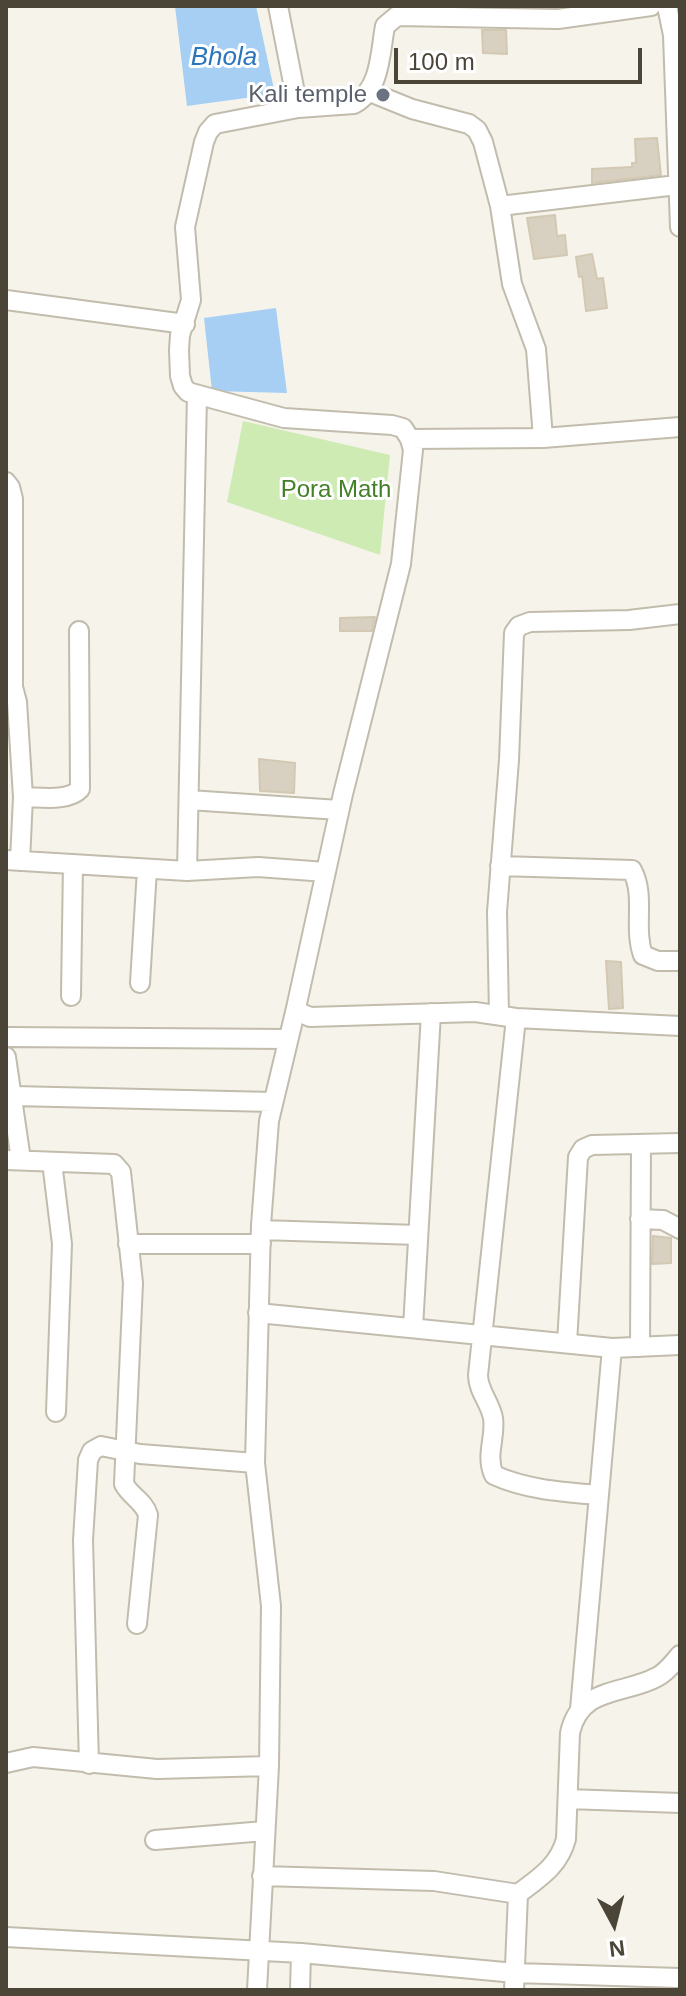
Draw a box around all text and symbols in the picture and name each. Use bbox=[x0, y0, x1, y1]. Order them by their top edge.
scale bar bbox=[398, 32, 646, 82]
water label: Bhola bbox=[191, 42, 257, 74]
text: 100 m bbox=[408, 48, 475, 75]
place label: Kali temple bbox=[248, 81, 367, 109]
marker: Kali temple bbox=[374, 86, 392, 104]
park label: Pora Math bbox=[281, 476, 391, 504]
north arrow bbox=[574, 1884, 654, 1964]
text: N bbox=[608, 1935, 626, 1962]

